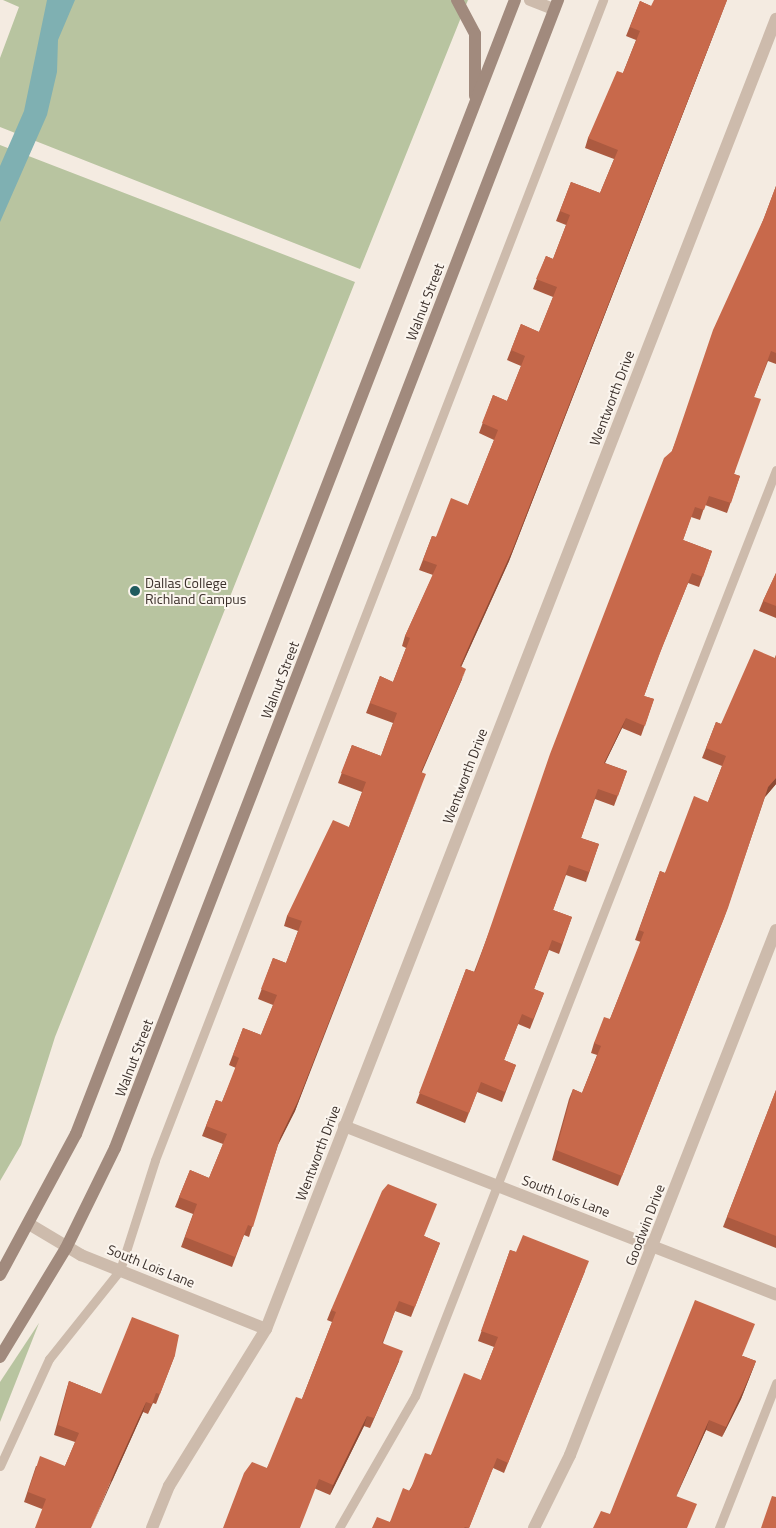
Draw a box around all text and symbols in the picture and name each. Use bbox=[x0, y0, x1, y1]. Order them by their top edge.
street label: Walnut Street bbox=[403, 261, 447, 343]
street label: Wentworth Drive bbox=[586, 348, 638, 448]
place label: Dallas College Richland Campus bbox=[145, 575, 246, 608]
marker: Dallas College Richland Campus bbox=[129, 585, 141, 597]
street label: Walnut Street bbox=[258, 639, 302, 721]
street label: Wentworth Drive bbox=[439, 726, 491, 826]
street label: Walnut Street bbox=[112, 1017, 156, 1099]
street label: Wentworth Drive bbox=[292, 1103, 344, 1203]
street label: South Lois Lane bbox=[520, 1172, 612, 1220]
street label: Goodwin Drive bbox=[622, 1182, 668, 1268]
street label: South Lois Lane bbox=[105, 1241, 197, 1291]

